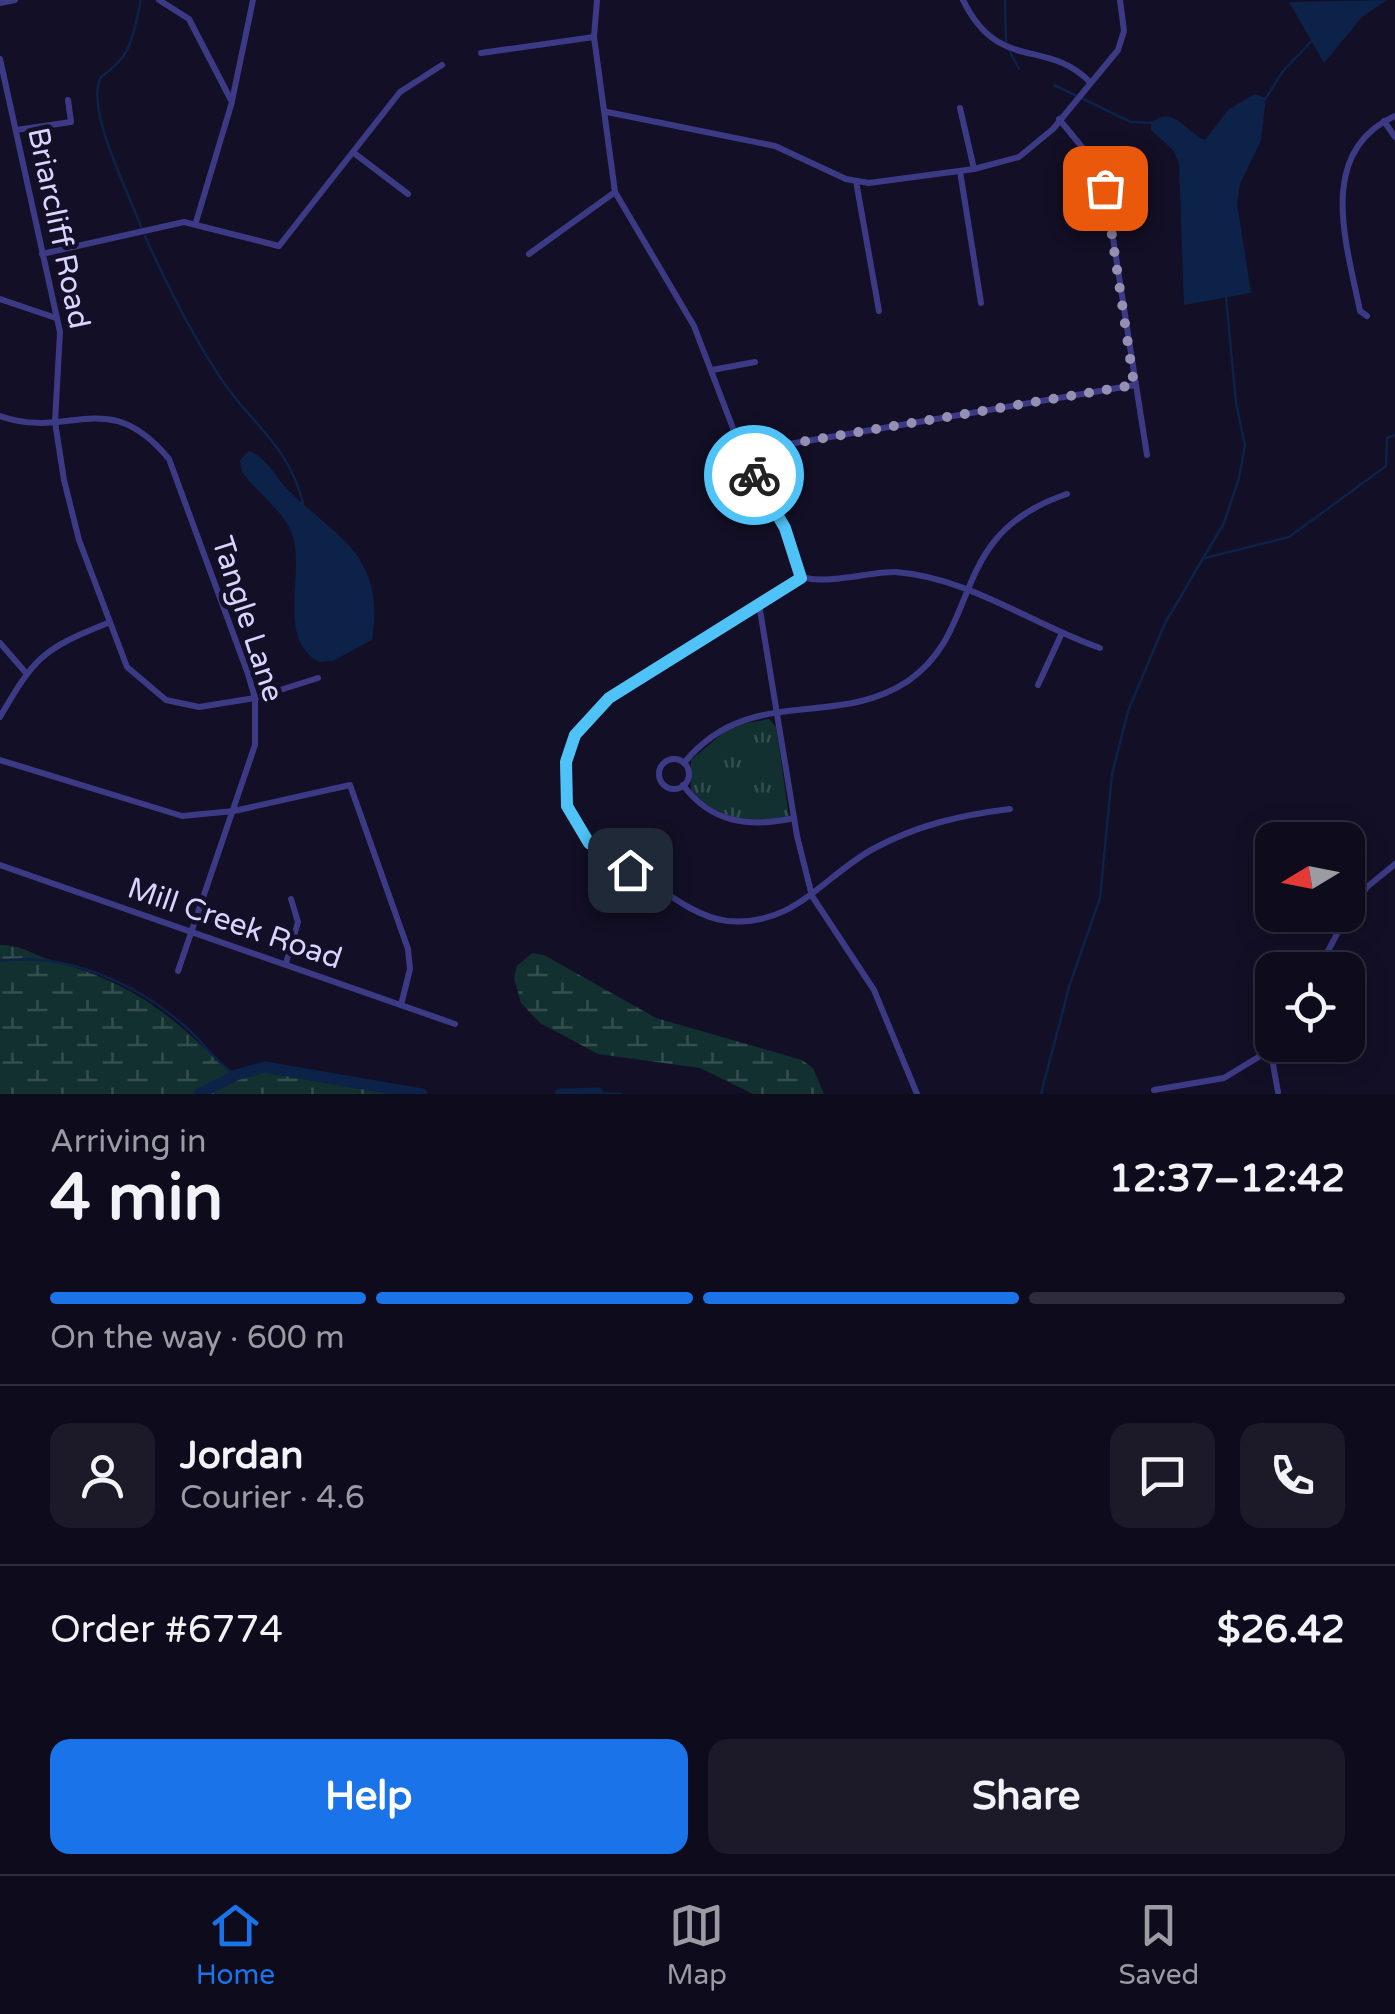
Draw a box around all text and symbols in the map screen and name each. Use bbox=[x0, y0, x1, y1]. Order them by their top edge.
street label: Briarcliff Road bbox=[19, 124, 98, 332]
pin bbox=[1063, 146, 1148, 231]
icon: bag bbox=[1078, 161, 1133, 216]
courier bbox=[704, 425, 804, 525]
icon: bike bbox=[727, 448, 782, 503]
street label: Tangle Lane bbox=[203, 532, 292, 706]
north arrow bbox=[1255, 822, 1365, 932]
map controls bbox=[1255, 822, 1365, 1062]
pin bbox=[588, 828, 673, 913]
icon: home bbox=[603, 843, 658, 898]
street label: Mill Creek Road bbox=[123, 870, 347, 977]
button: locate bbox=[1255, 952, 1365, 1062]
text: Arriving in bbox=[50, 1123, 207, 1161]
text: 12:37–12:42 bbox=[1109, 1156, 1345, 1202]
text: 4 min bbox=[50, 1159, 223, 1238]
text: On the way · 600 m bbox=[50, 1319, 345, 1357]
button: person bbox=[50, 1423, 155, 1528]
button: chat bbox=[1110, 1423, 1215, 1528]
button: phone bbox=[1240, 1423, 1345, 1528]
text: Jordan bbox=[180, 1433, 303, 1479]
text: Courier · 4.6 bbox=[180, 1479, 365, 1517]
text: Order #6774 bbox=[50, 1607, 283, 1653]
text: $26.42 bbox=[1217, 1607, 1345, 1653]
button: Help bbox=[50, 1739, 688, 1854]
button: Share bbox=[708, 1739, 1345, 1854]
tab: Home bbox=[196, 1898, 275, 1992]
tab: Map bbox=[666, 1898, 727, 1992]
tab: Saved bbox=[1118, 1898, 1199, 1992]

